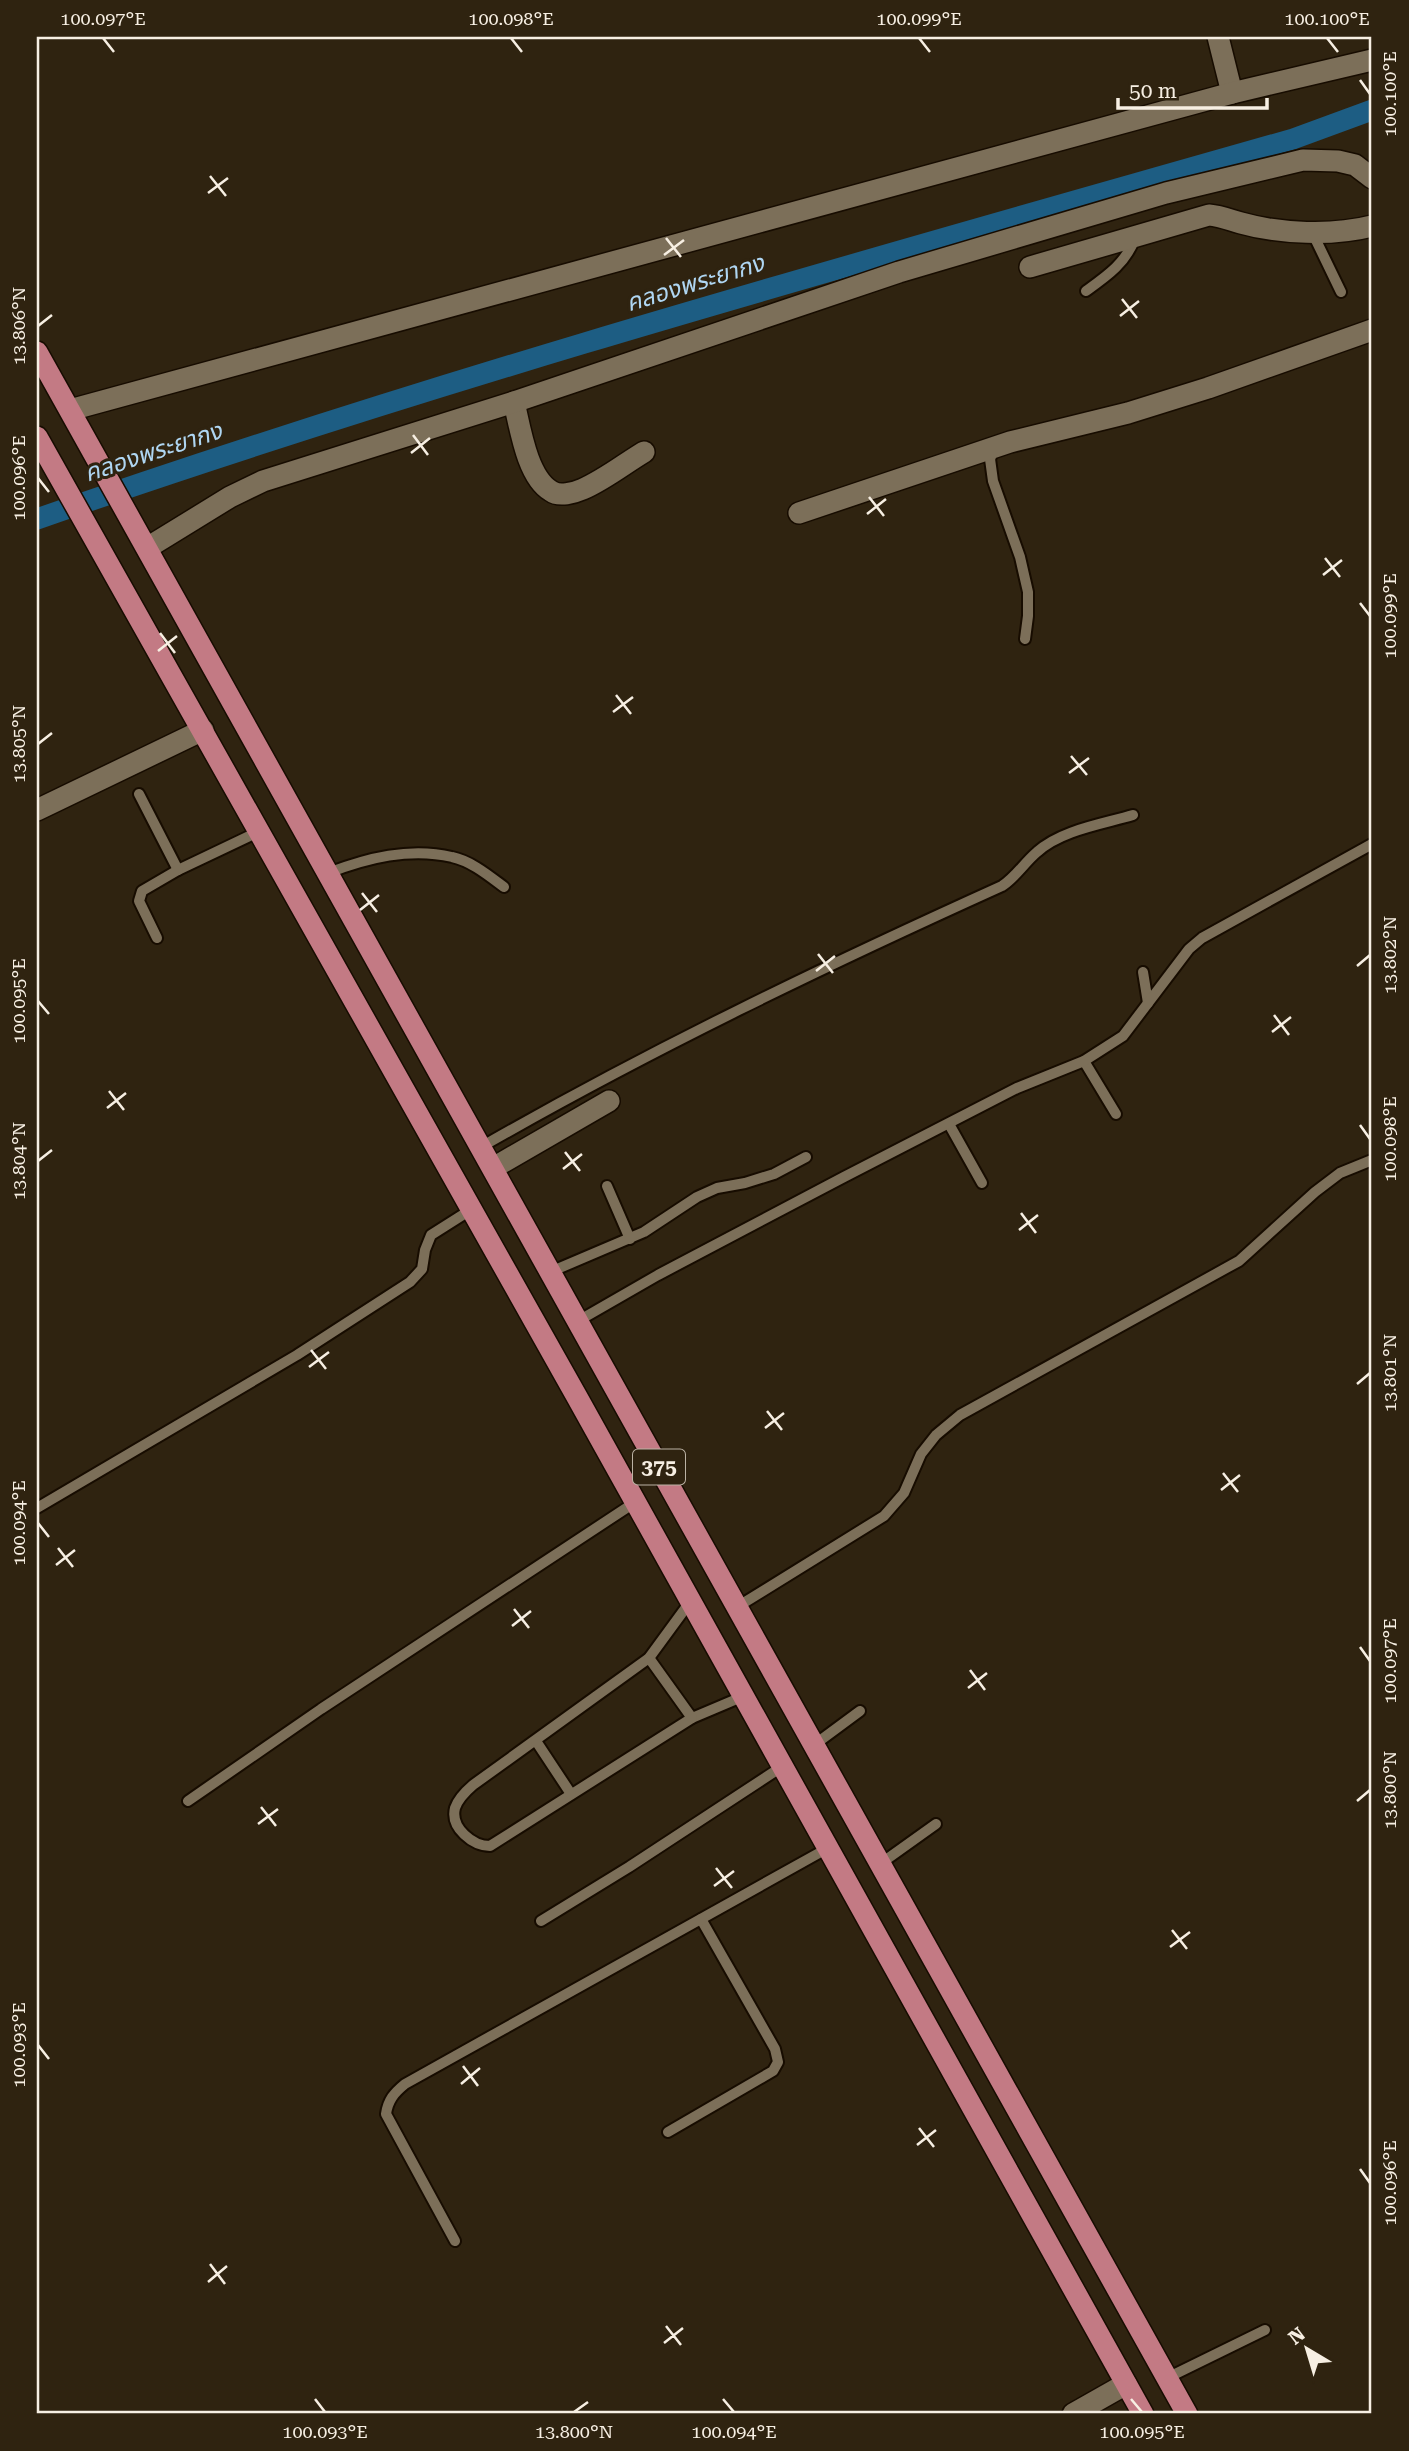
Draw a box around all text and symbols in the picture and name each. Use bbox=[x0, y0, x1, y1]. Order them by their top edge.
text: 100.097°E bbox=[60, 8, 146, 29]
text: 100.098°E bbox=[468, 8, 554, 29]
text: 100.099°E bbox=[876, 8, 962, 29]
text: 100.100°E bbox=[1284, 8, 1370, 29]
text: 100.100°E bbox=[1379, 51, 1400, 137]
scale bar bbox=[1118, 66, 1267, 110]
text: 50 m bbox=[1129, 79, 1177, 103]
water label: คลองพระยากง bbox=[623, 248, 768, 317]
text: 13.806°N bbox=[8, 287, 29, 365]
water label: คลองพระยากง bbox=[81, 416, 226, 487]
text: 100.096°E bbox=[8, 435, 29, 521]
text: 100.099°E bbox=[1379, 573, 1400, 659]
text: 13.805°N bbox=[8, 705, 29, 783]
text: 13.802°N bbox=[1379, 916, 1400, 994]
text: 100.095°E bbox=[8, 958, 29, 1044]
text: 100.098°E bbox=[1379, 1096, 1400, 1182]
text: 13.804°N bbox=[8, 1122, 29, 1200]
text: 13.801°N bbox=[1379, 1334, 1400, 1412]
road number: 375 bbox=[633, 1450, 685, 1484]
text: 100.094°E bbox=[8, 1480, 29, 1566]
text: 100.097°E bbox=[1379, 1618, 1400, 1704]
text: 13.800°N bbox=[1379, 1751, 1400, 1829]
text: 100.093°E bbox=[8, 2002, 29, 2088]
text: 100.096°E bbox=[1379, 2140, 1400, 2226]
north arrow bbox=[1272, 2314, 1342, 2384]
text: N bbox=[1284, 2322, 1310, 2350]
text: 100.093°E bbox=[282, 2421, 368, 2442]
text: 13.800°N bbox=[535, 2421, 613, 2442]
text: 100.094°E bbox=[691, 2421, 777, 2442]
text: 100.095°E bbox=[1099, 2421, 1185, 2442]

